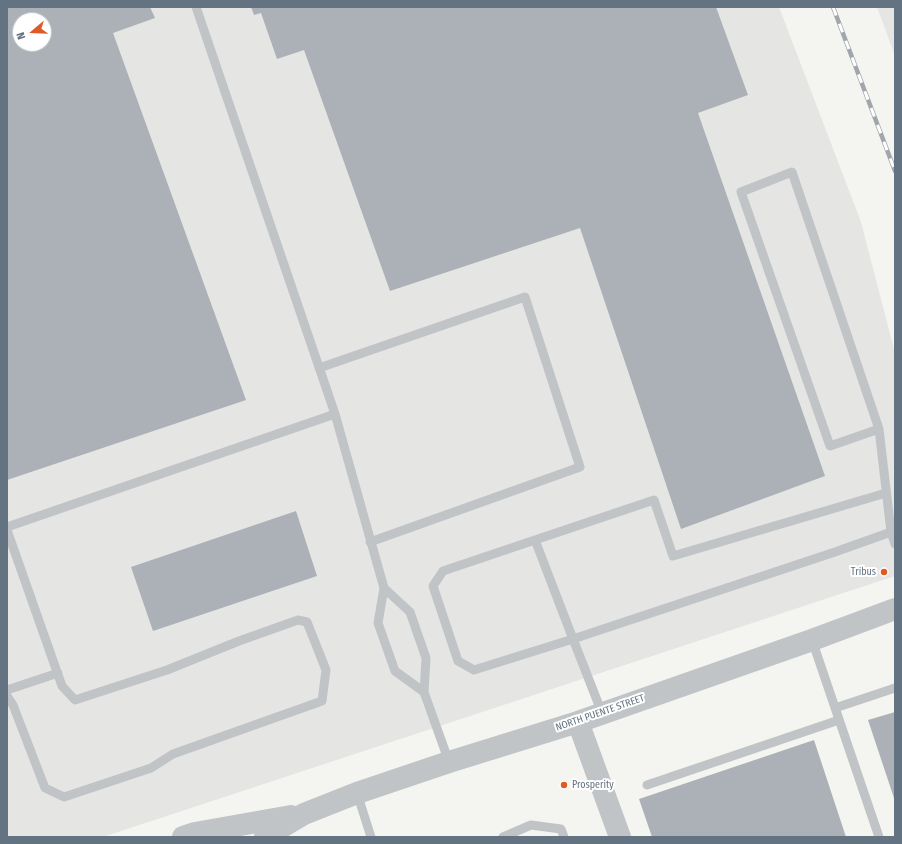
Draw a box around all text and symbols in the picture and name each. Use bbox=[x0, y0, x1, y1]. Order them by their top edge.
north arrow bbox=[12, 12, 52, 52]
text: N bbox=[14, 31, 28, 41]
place label: Tribus bbox=[851, 566, 876, 578]
marker: Tribus bbox=[879, 567, 889, 577]
street label: NORTH PUENTE STREET bbox=[554, 692, 646, 734]
place label: Prosperity bbox=[572, 779, 614, 791]
marker: Prosperity bbox=[559, 780, 569, 790]

